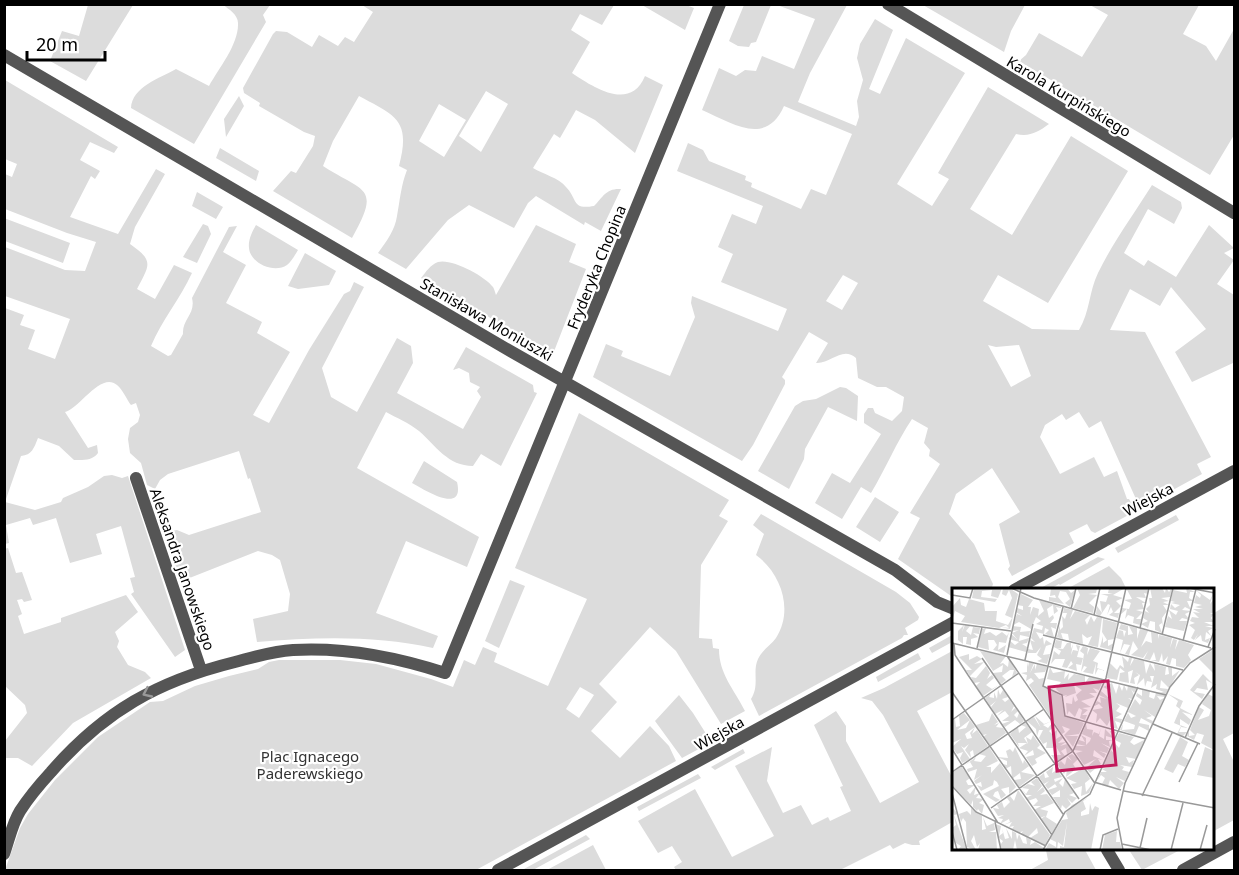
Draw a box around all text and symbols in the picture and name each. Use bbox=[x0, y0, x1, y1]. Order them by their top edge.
scale bar bbox=[27, 24, 105, 62]
text: 20 m bbox=[36, 32, 78, 56]
street label: Karola Kurpińskiego bbox=[1003, 51, 1135, 141]
street label: Fryderyka Chopina bbox=[562, 202, 630, 332]
street label: Stanisława Moniuszki bbox=[417, 273, 557, 365]
street label: Wiejska bbox=[1120, 478, 1176, 520]
street label: Aleksandra Janowskiego bbox=[146, 485, 220, 653]
inset map bbox=[952, 588, 1215, 851]
one-way arrow bbox=[143, 686, 154, 698]
street label: Wiejska bbox=[691, 711, 747, 755]
park label: Plac Ignacego Paderewskiego bbox=[257, 746, 363, 783]

